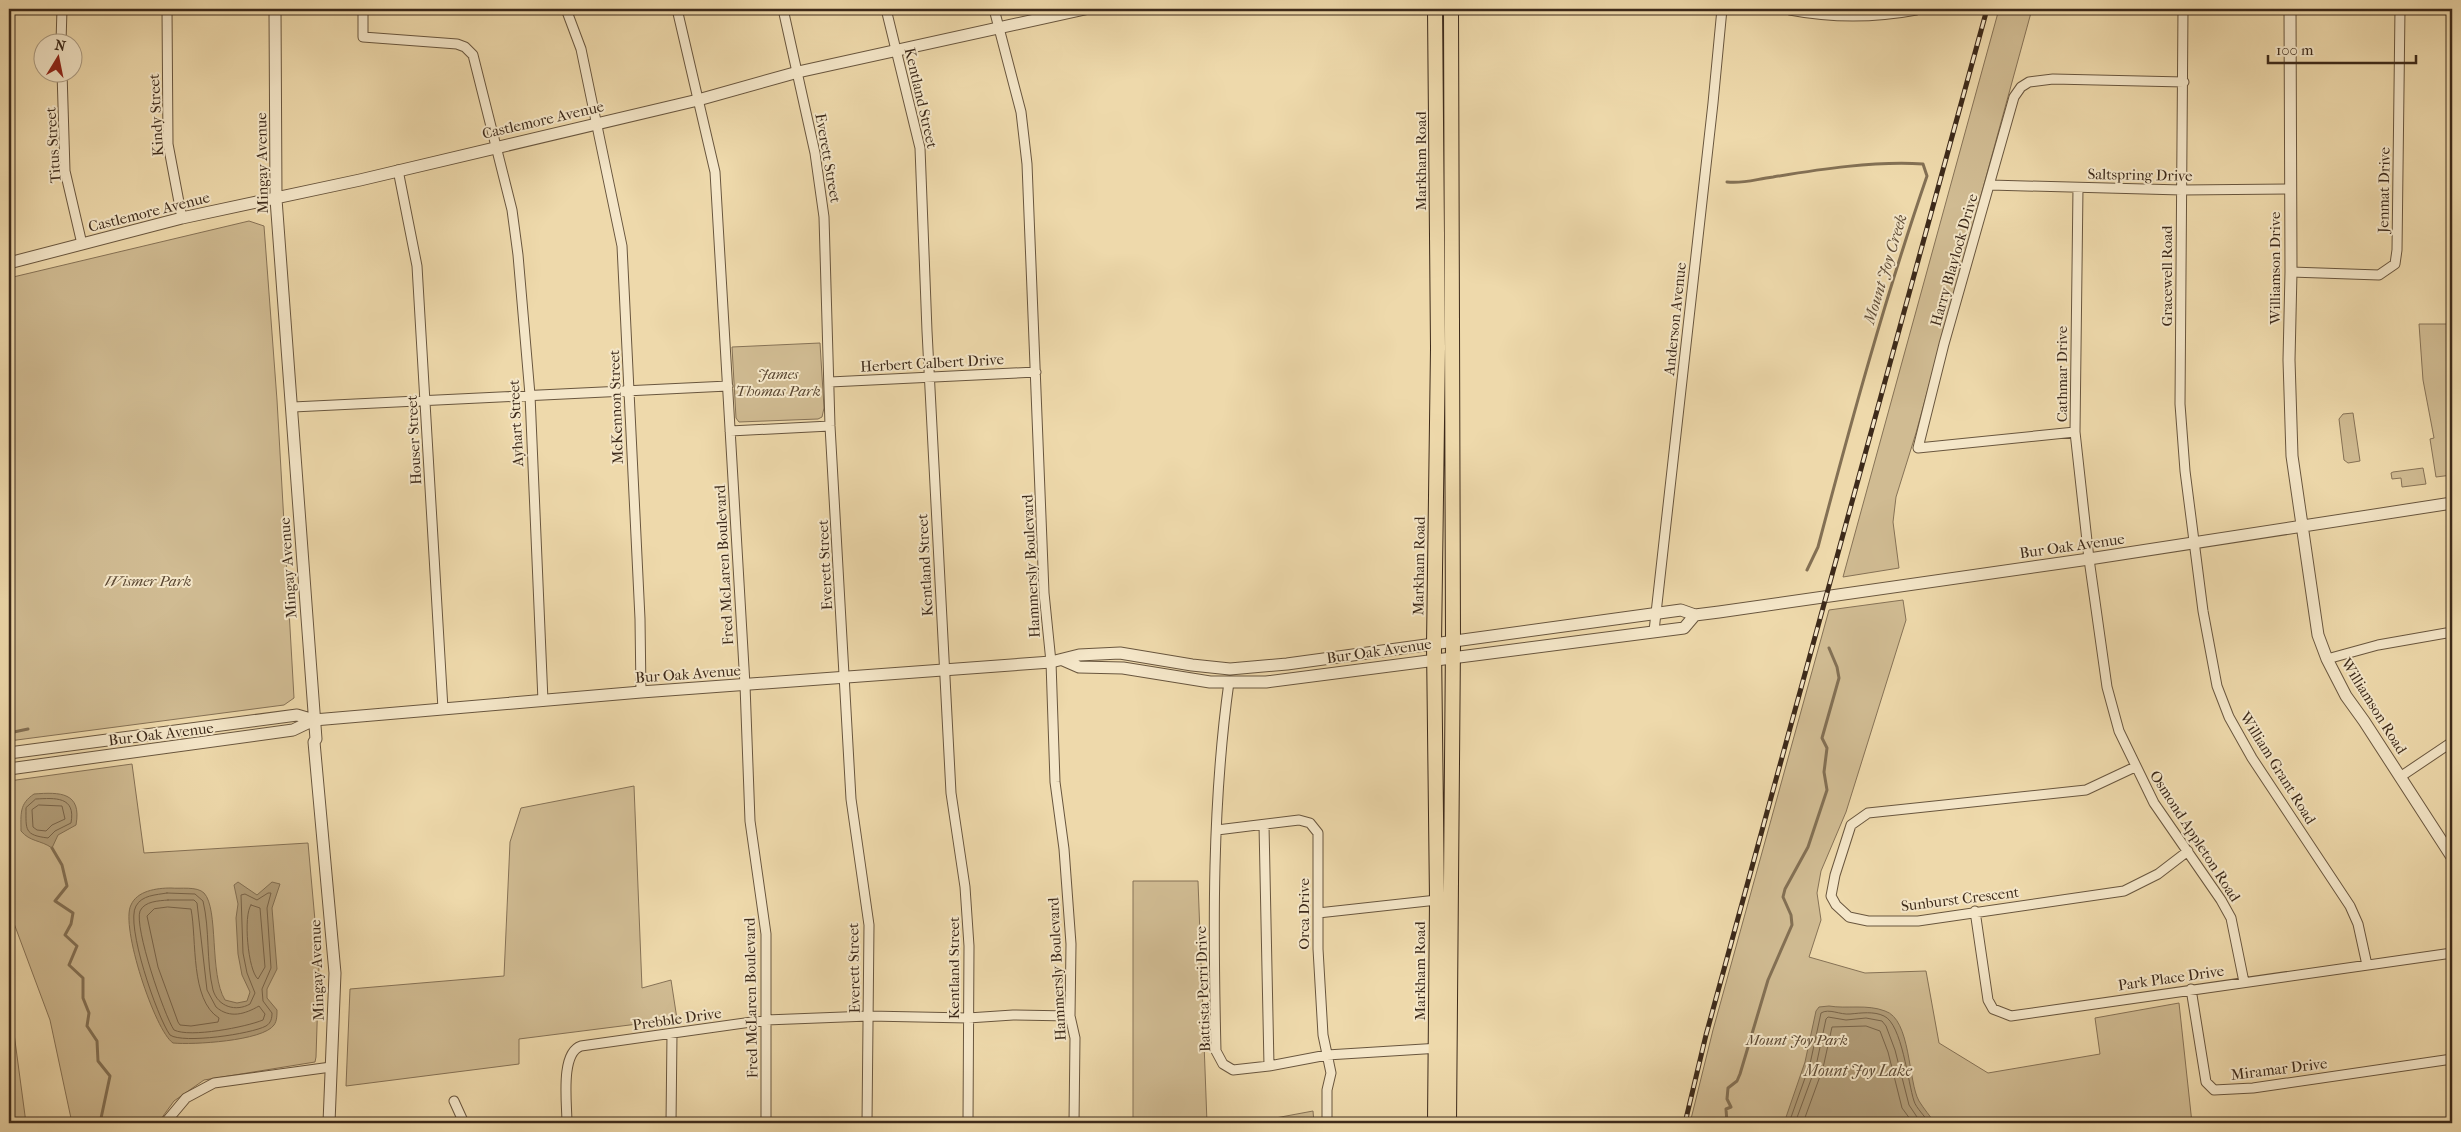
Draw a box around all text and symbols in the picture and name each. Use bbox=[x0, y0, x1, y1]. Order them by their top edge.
north arrow bbox=[32, 32, 82, 82]
scale bar bbox=[2268, 32, 2416, 64]
text: N bbox=[53, 36, 67, 55]
text: 100 m bbox=[2276, 41, 2314, 59]
street label: Kentland Street bbox=[901, 46, 941, 151]
street label: Kindy Street bbox=[145, 73, 167, 157]
street label: Castlemore Avenue bbox=[480, 97, 606, 143]
street label: Titus Street bbox=[41, 106, 65, 184]
street label: Markham Road bbox=[1412, 111, 1430, 211]
street label: Mingay Avenue bbox=[252, 112, 272, 214]
street label: Everett Street bbox=[811, 112, 845, 205]
street label: Jenmat Drive bbox=[2374, 146, 2394, 234]
street label: Saltspring Drive bbox=[2087, 165, 2193, 185]
street label: Castlemore Avenue bbox=[86, 188, 212, 236]
street label: Harry Blaylock Drive bbox=[1926, 191, 1982, 328]
street label: Williamson Drive bbox=[2266, 211, 2284, 325]
water label: Mount Joy Creek bbox=[1859, 212, 1911, 327]
street label: Gracewell Road bbox=[2158, 225, 2176, 326]
street label: Anderson Avenue bbox=[1660, 261, 1690, 377]
street label: Cathmar Drive bbox=[2053, 325, 2071, 422]
street label: McKennon Street bbox=[605, 349, 627, 465]
street label: Herbert Calbert Drive bbox=[860, 350, 1005, 376]
park label: James Thomas Park bbox=[735, 365, 821, 400]
street label: Ayhart Street bbox=[505, 378, 527, 468]
street label: Houser Street bbox=[403, 394, 425, 485]
street label: Fred McLaren Boulevard bbox=[711, 484, 737, 646]
street label: Hammersly Boulevard bbox=[1018, 493, 1044, 638]
street label: Kentland Street bbox=[913, 513, 937, 617]
street label: Markham Road bbox=[1409, 515, 1429, 616]
street label: Mingay Avenue bbox=[275, 516, 301, 619]
street label: Everett Street bbox=[814, 519, 836, 611]
street label: Bur Oak Avenue bbox=[2018, 530, 2126, 562]
park label: Wismer Park bbox=[105, 572, 191, 590]
street label: Bur Oak Avenue bbox=[1325, 635, 1433, 667]
street label: Williamson Road bbox=[2337, 654, 2411, 758]
street label: Bur Oak Avenue bbox=[634, 661, 742, 687]
street label: William Grant Road bbox=[2236, 708, 2320, 828]
street label: Bur Oak Avenue bbox=[107, 719, 215, 749]
street label: Osmond Appleton Road bbox=[2146, 767, 2245, 906]
street label: Orca Drive bbox=[1295, 878, 1313, 950]
street label: Sunburst Crescent bbox=[1900, 883, 2021, 915]
street label: Hammersly Boulevard bbox=[1044, 896, 1070, 1041]
street label: Kentland Street bbox=[945, 916, 963, 1019]
street label: Fred McLaren Boulevard bbox=[741, 917, 761, 1078]
street label: Mingay Avenue bbox=[306, 919, 328, 1021]
street label: Markham Road bbox=[1411, 921, 1429, 1021]
street label: Everett Street bbox=[844, 922, 864, 1014]
street label: Battista Perri Drive bbox=[1192, 925, 1214, 1052]
street label: Park Place Drive bbox=[2117, 962, 2226, 994]
street label: Prebble Drive bbox=[631, 1004, 723, 1034]
park label: Mount Joy Park bbox=[1745, 1031, 1848, 1049]
street label: Miramar Drive bbox=[2230, 1054, 2329, 1084]
water label: Mount Joy Lake bbox=[1803, 1061, 1913, 1080]

